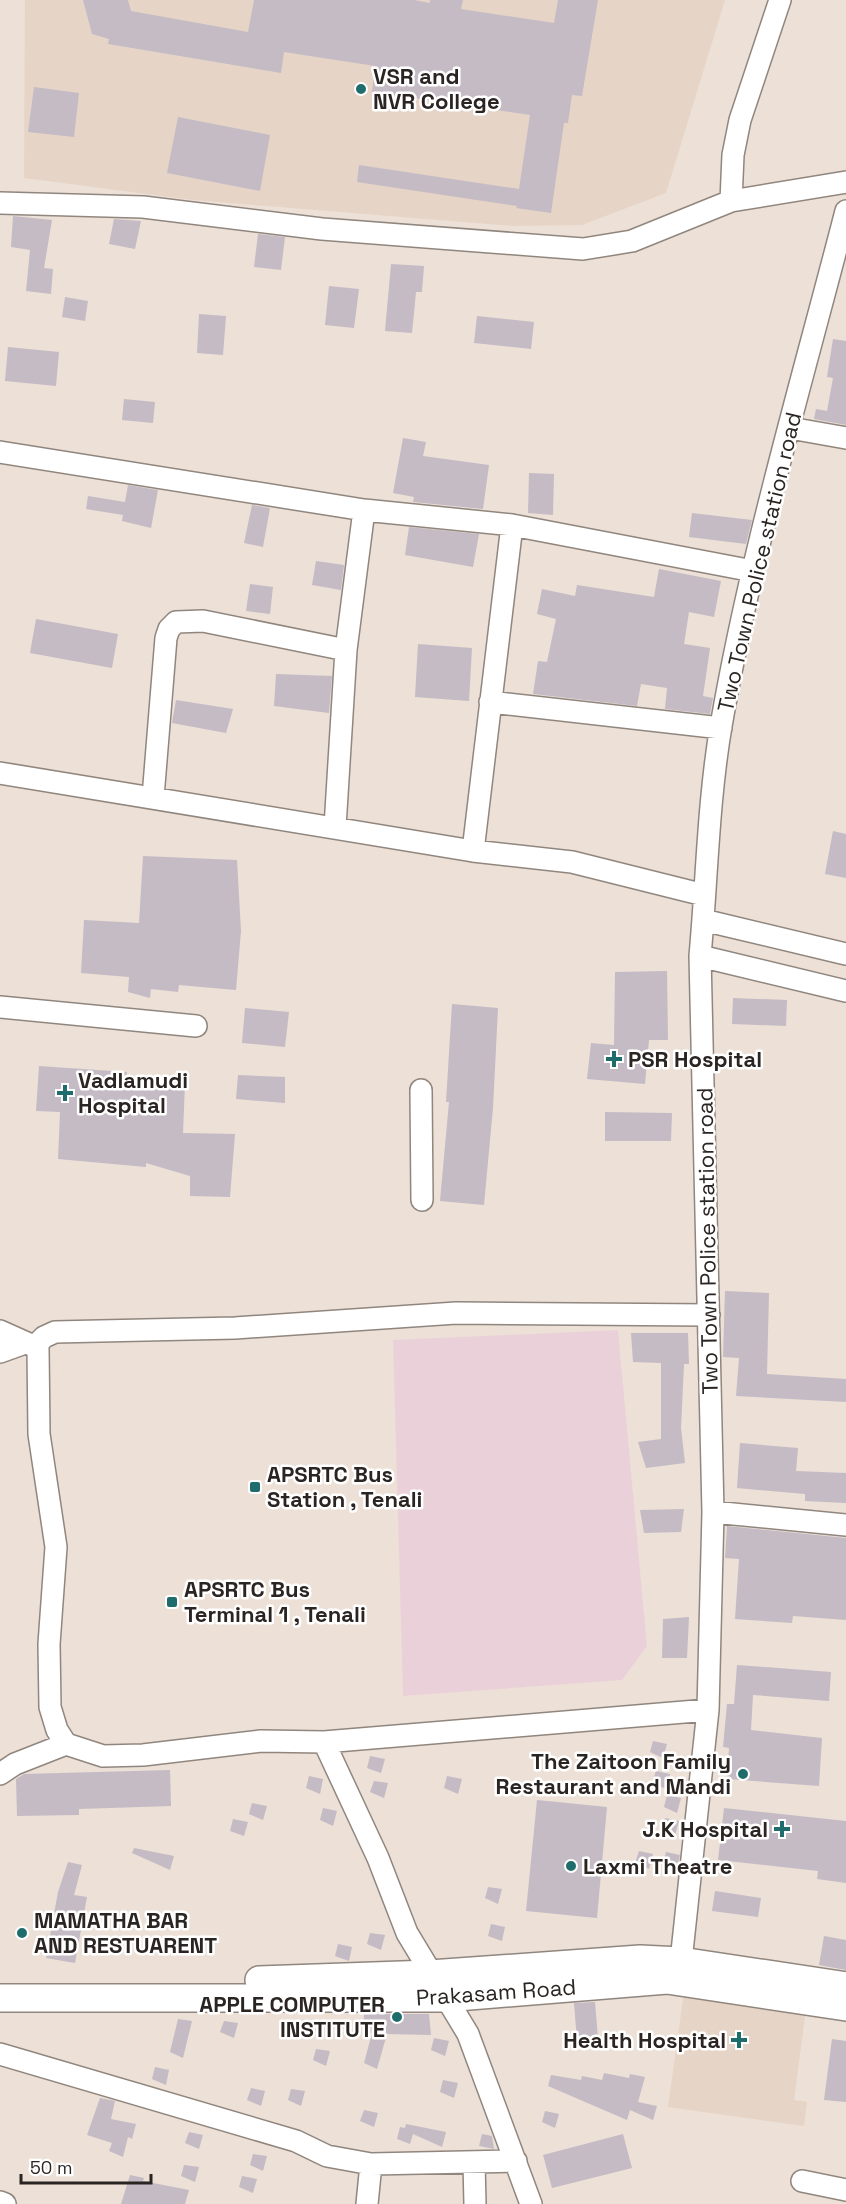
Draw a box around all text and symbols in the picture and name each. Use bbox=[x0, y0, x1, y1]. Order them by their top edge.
place label: VSR and NVR College bbox=[373, 62, 500, 115]
marker: VSR and NVR College bbox=[354, 82, 368, 96]
street label: Two Town Police station road bbox=[711, 409, 807, 715]
place label: PSR Hospital bbox=[628, 1045, 762, 1073]
marker: PSR Hospital bbox=[605, 1050, 623, 1068]
place label: Vadlamudi Hospital bbox=[78, 1066, 188, 1119]
marker: Vadlamudi Hospital bbox=[56, 1084, 74, 1102]
street label: Two Town Police station road bbox=[690, 1087, 724, 1395]
place label: APSRTC Bus Station , Tenali bbox=[267, 1460, 422, 1513]
marker: APSRTC Bus Station , Tenali bbox=[248, 1480, 262, 1494]
place label: APSRTC Bus Terminal 1 , Tenali bbox=[184, 1575, 366, 1628]
marker: APSRTC Bus Terminal 1 , Tenali bbox=[165, 1595, 179, 1609]
place label: The Zaitoon Family Restaurant and Mandi bbox=[496, 1747, 731, 1800]
marker: The Zaitoon Family Restaurant and Mandi bbox=[736, 1767, 750, 1781]
place label: J.K Hospital bbox=[642, 1815, 768, 1843]
marker: J.K Hospital bbox=[773, 1820, 791, 1838]
place label: Laxmi Theatre bbox=[583, 1852, 732, 1880]
marker: Laxmi Theatre bbox=[564, 1859, 578, 1873]
place label: MAMATHA BAR AND RESTUARENT bbox=[34, 1906, 217, 1959]
marker: MAMATHA BAR AND RESTUARENT bbox=[15, 1926, 29, 1940]
street label: Prakasam Road bbox=[415, 1972, 577, 2012]
place label: APPLE COMPUTER INSTITUTE bbox=[199, 1990, 385, 2043]
marker: APPLE COMPUTER INSTITUTE bbox=[390, 2010, 404, 2024]
place label: Health Hospital bbox=[563, 2026, 726, 2054]
marker: Health Hospital bbox=[730, 2031, 748, 2049]
scale bar bbox=[21, 2147, 152, 2185]
text: 50 m bbox=[30, 2156, 72, 2179]

